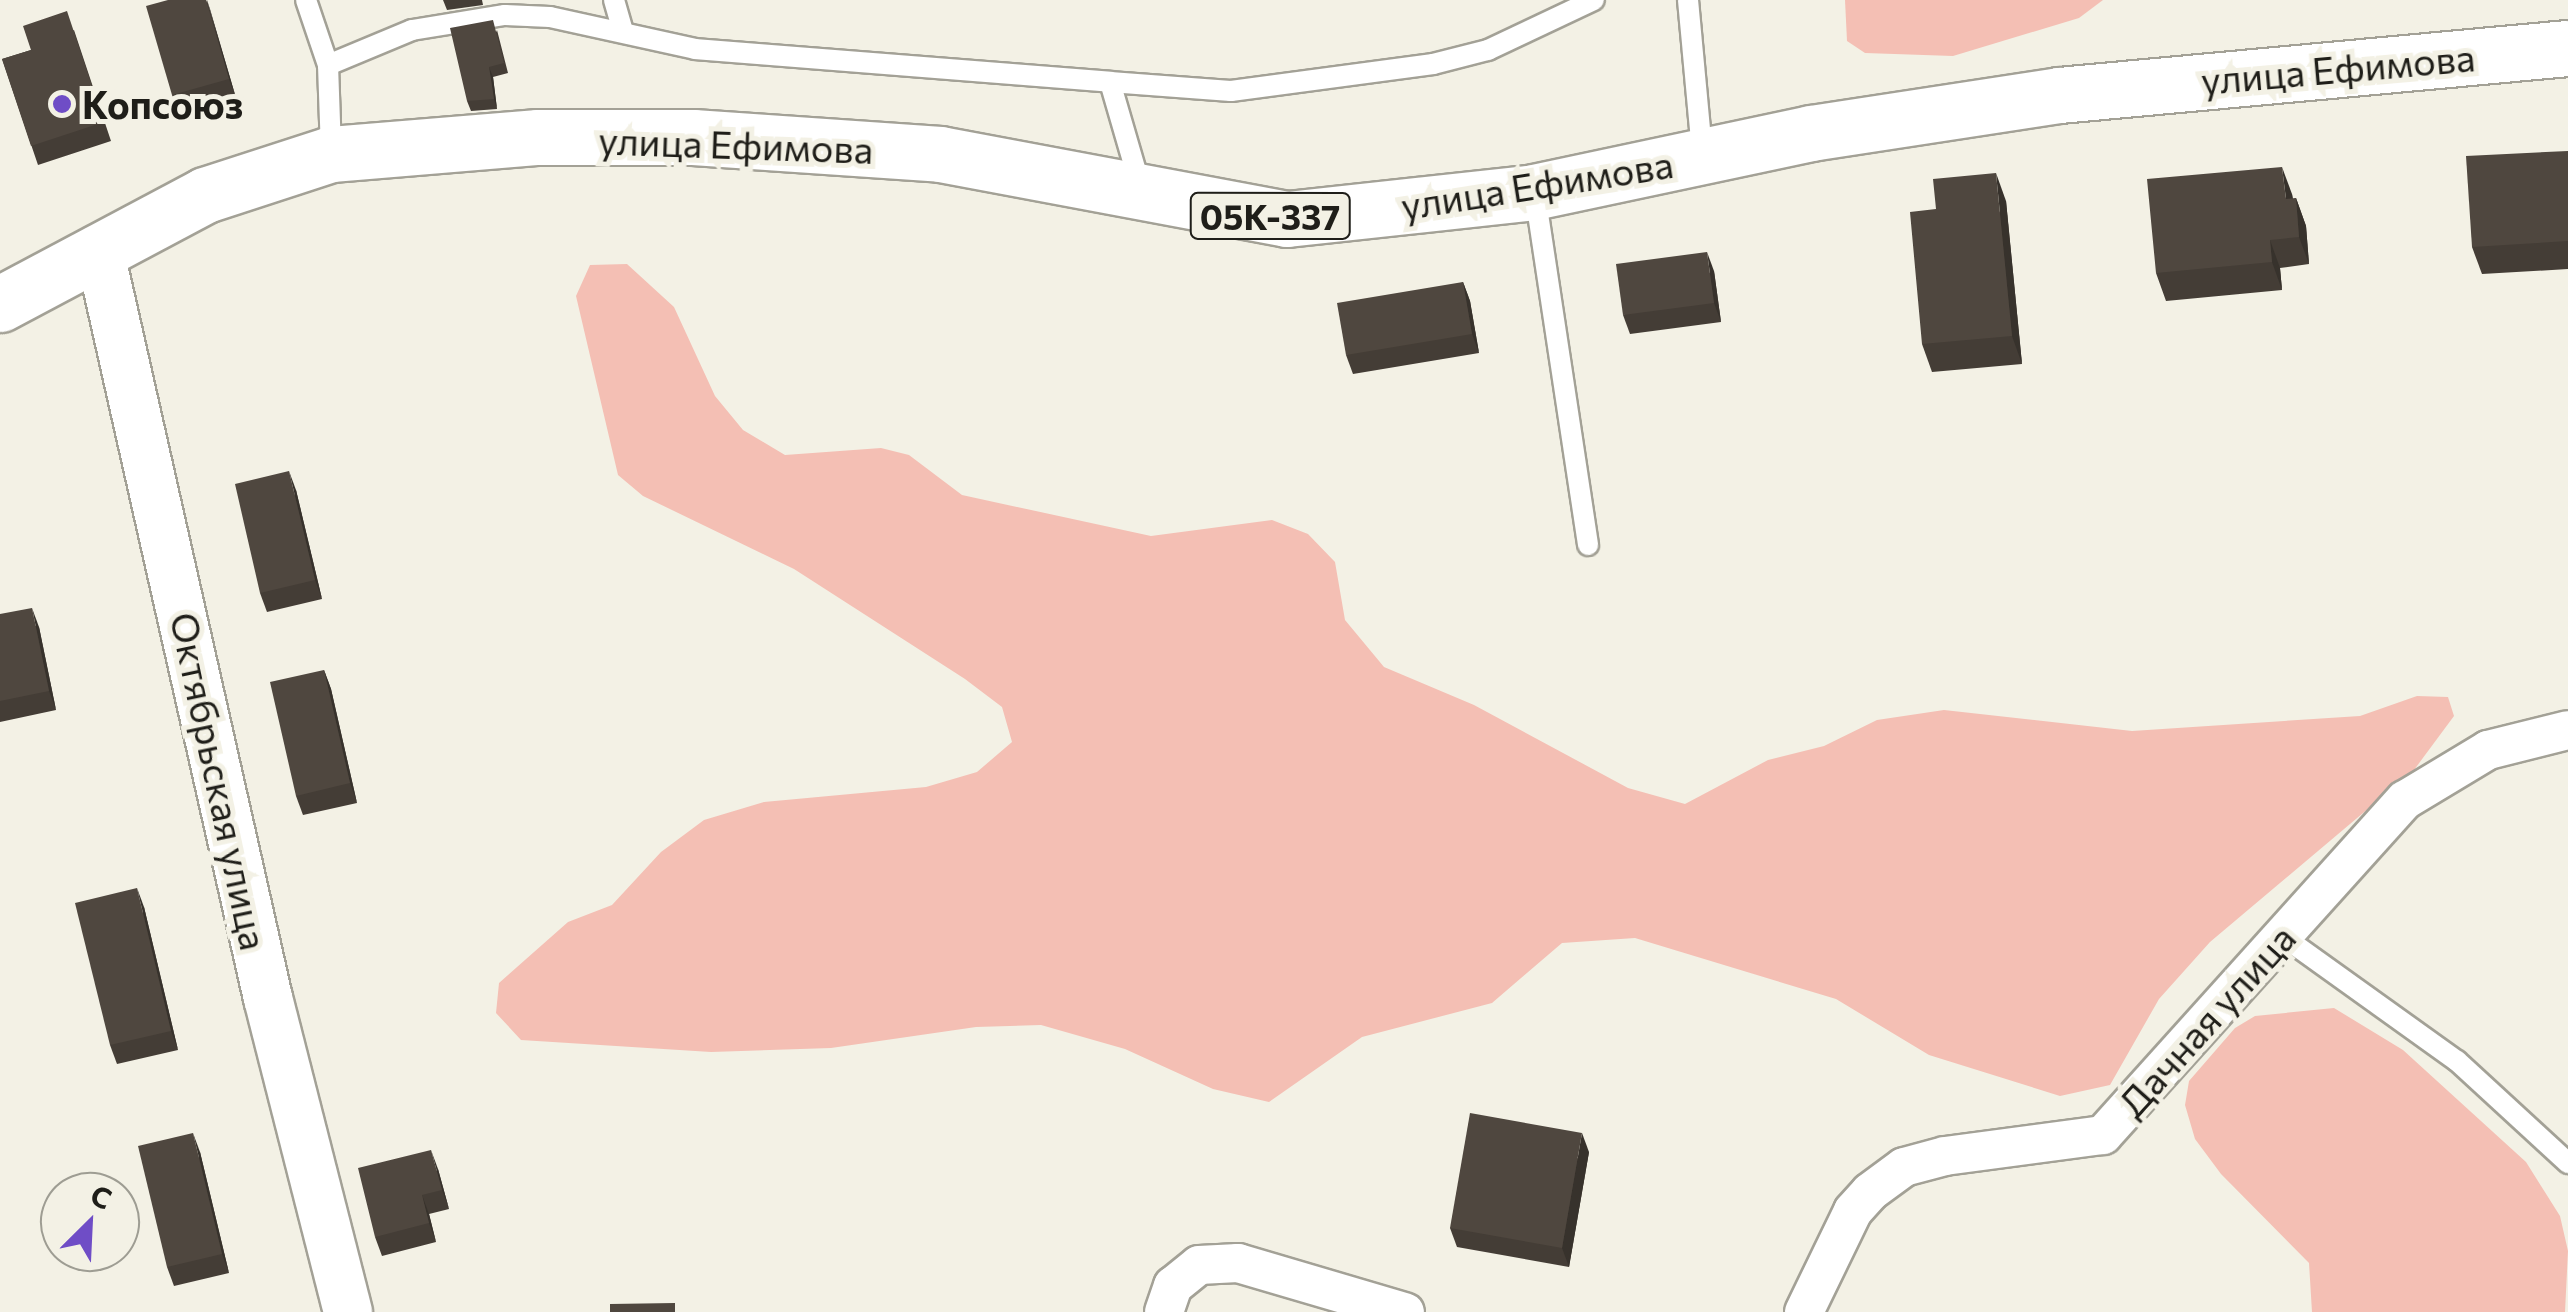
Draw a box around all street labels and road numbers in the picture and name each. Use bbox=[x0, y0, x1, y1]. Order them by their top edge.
street label: улица Ефимова bbox=[2199, 33, 2477, 103]
street label: улица Ефимова bbox=[598, 116, 874, 172]
street label: улица Ефимова bbox=[1398, 140, 1676, 228]
road number: 05К-337 bbox=[1188, 186, 1352, 246]
street label: Октябрьская улица bbox=[162, 608, 278, 954]
street label: Дачная улица bbox=[2108, 915, 2304, 1125]

